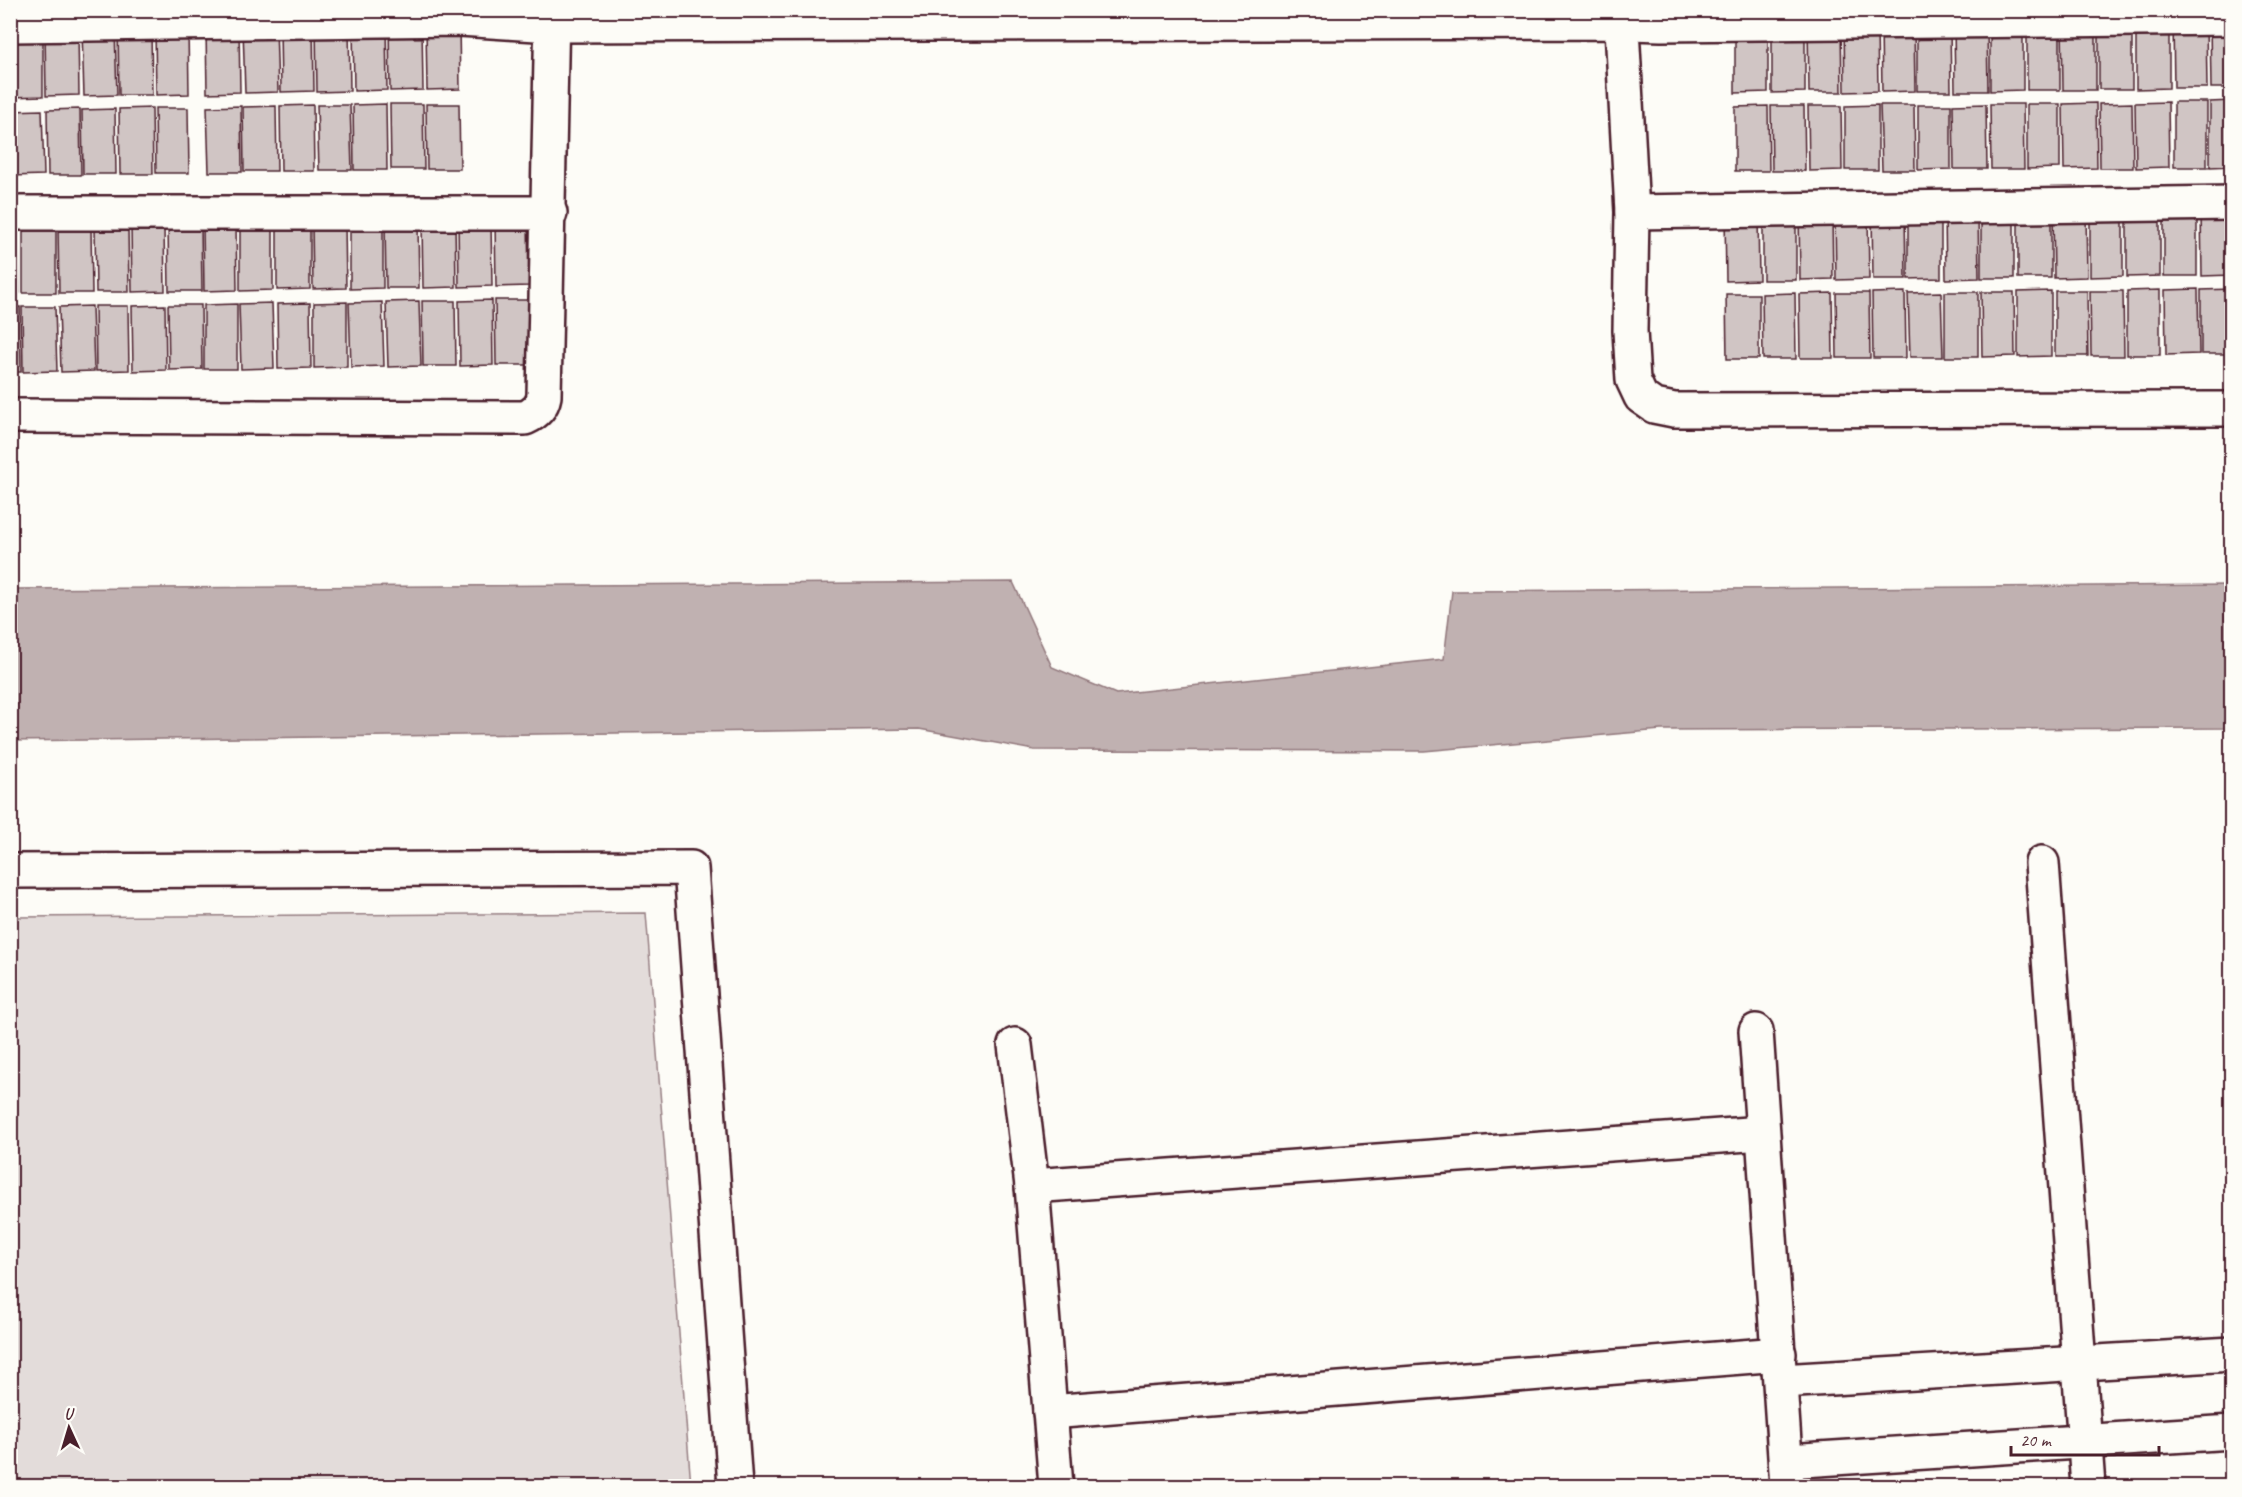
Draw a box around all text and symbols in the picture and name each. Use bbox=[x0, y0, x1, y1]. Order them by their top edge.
north arrow bbox=[39, 1398, 99, 1458]
text: U bbox=[63, 1404, 76, 1424]
scale bar bbox=[2011, 1419, 2160, 1457]
text: 20 m bbox=[2020, 1429, 2053, 1451]

